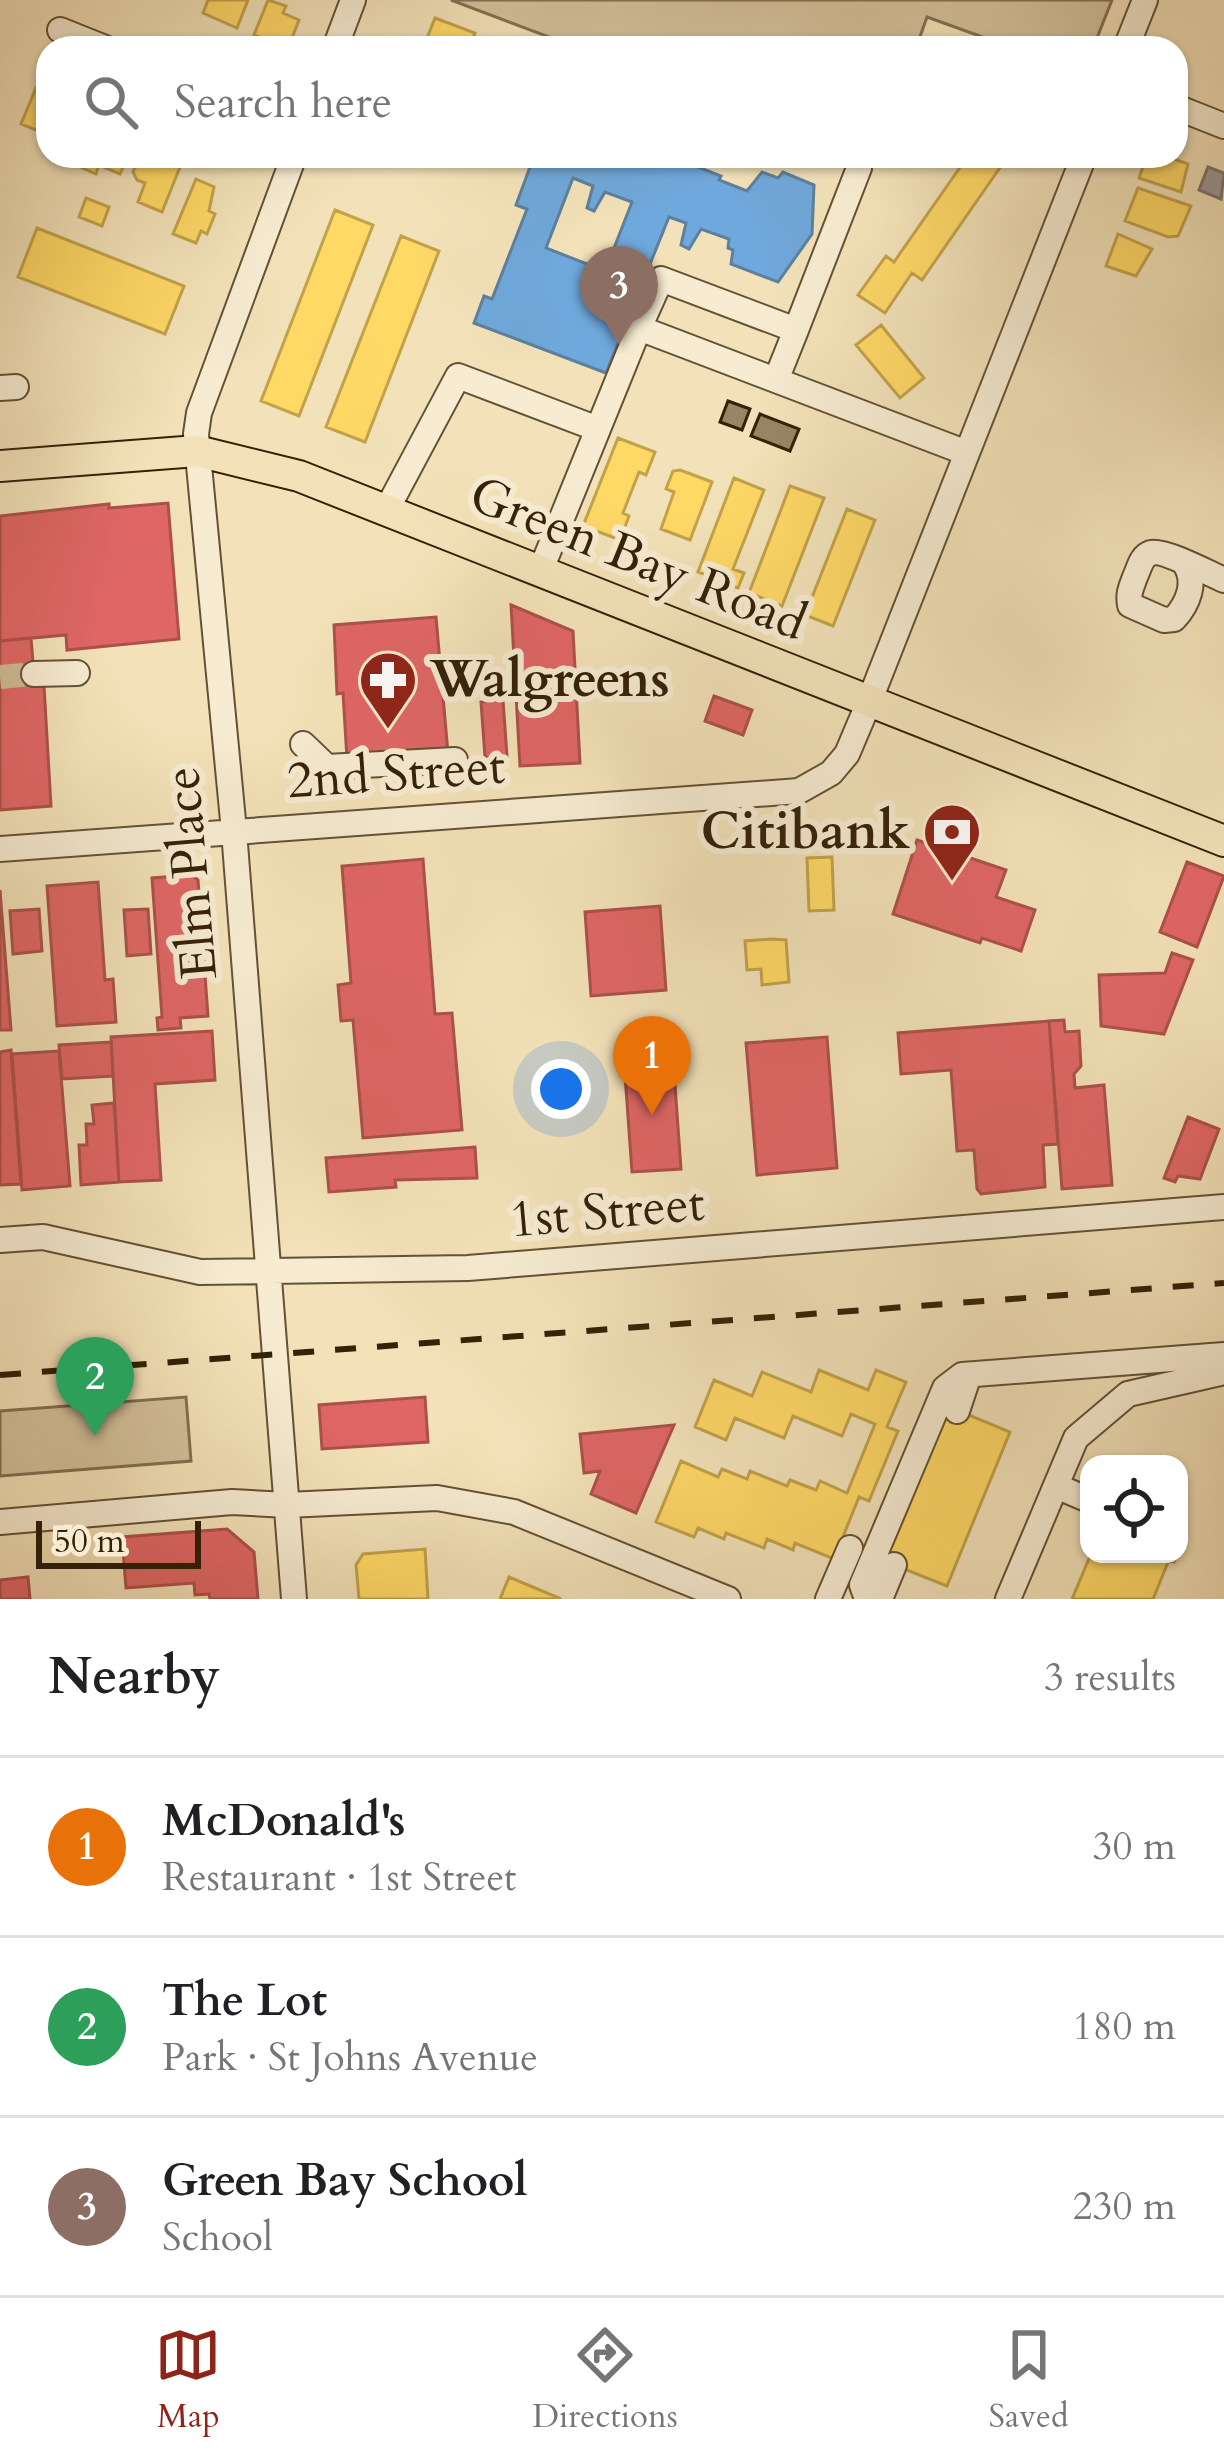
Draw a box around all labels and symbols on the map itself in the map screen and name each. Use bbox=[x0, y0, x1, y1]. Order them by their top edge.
pin: 3 bbox=[580, 246, 658, 345]
street label: Green Bay Road bbox=[459, 460, 817, 658]
place label: Walgreens bbox=[429, 645, 670, 715]
pharmacy icon: Walgreens bbox=[357, 649, 419, 731]
street label: 2nd Street bbox=[284, 731, 508, 817]
street label: Elm Place bbox=[147, 764, 235, 982]
place label: Citibank bbox=[701, 797, 910, 867]
bank icon: Citibank bbox=[921, 801, 983, 883]
pin: 1 bbox=[613, 1016, 691, 1115]
your location bbox=[531, 1059, 591, 1119]
street label: 1st Street bbox=[506, 1169, 708, 1255]
pin: 2 bbox=[56, 1337, 134, 1436]
scale bar bbox=[36, 1515, 201, 1568]

